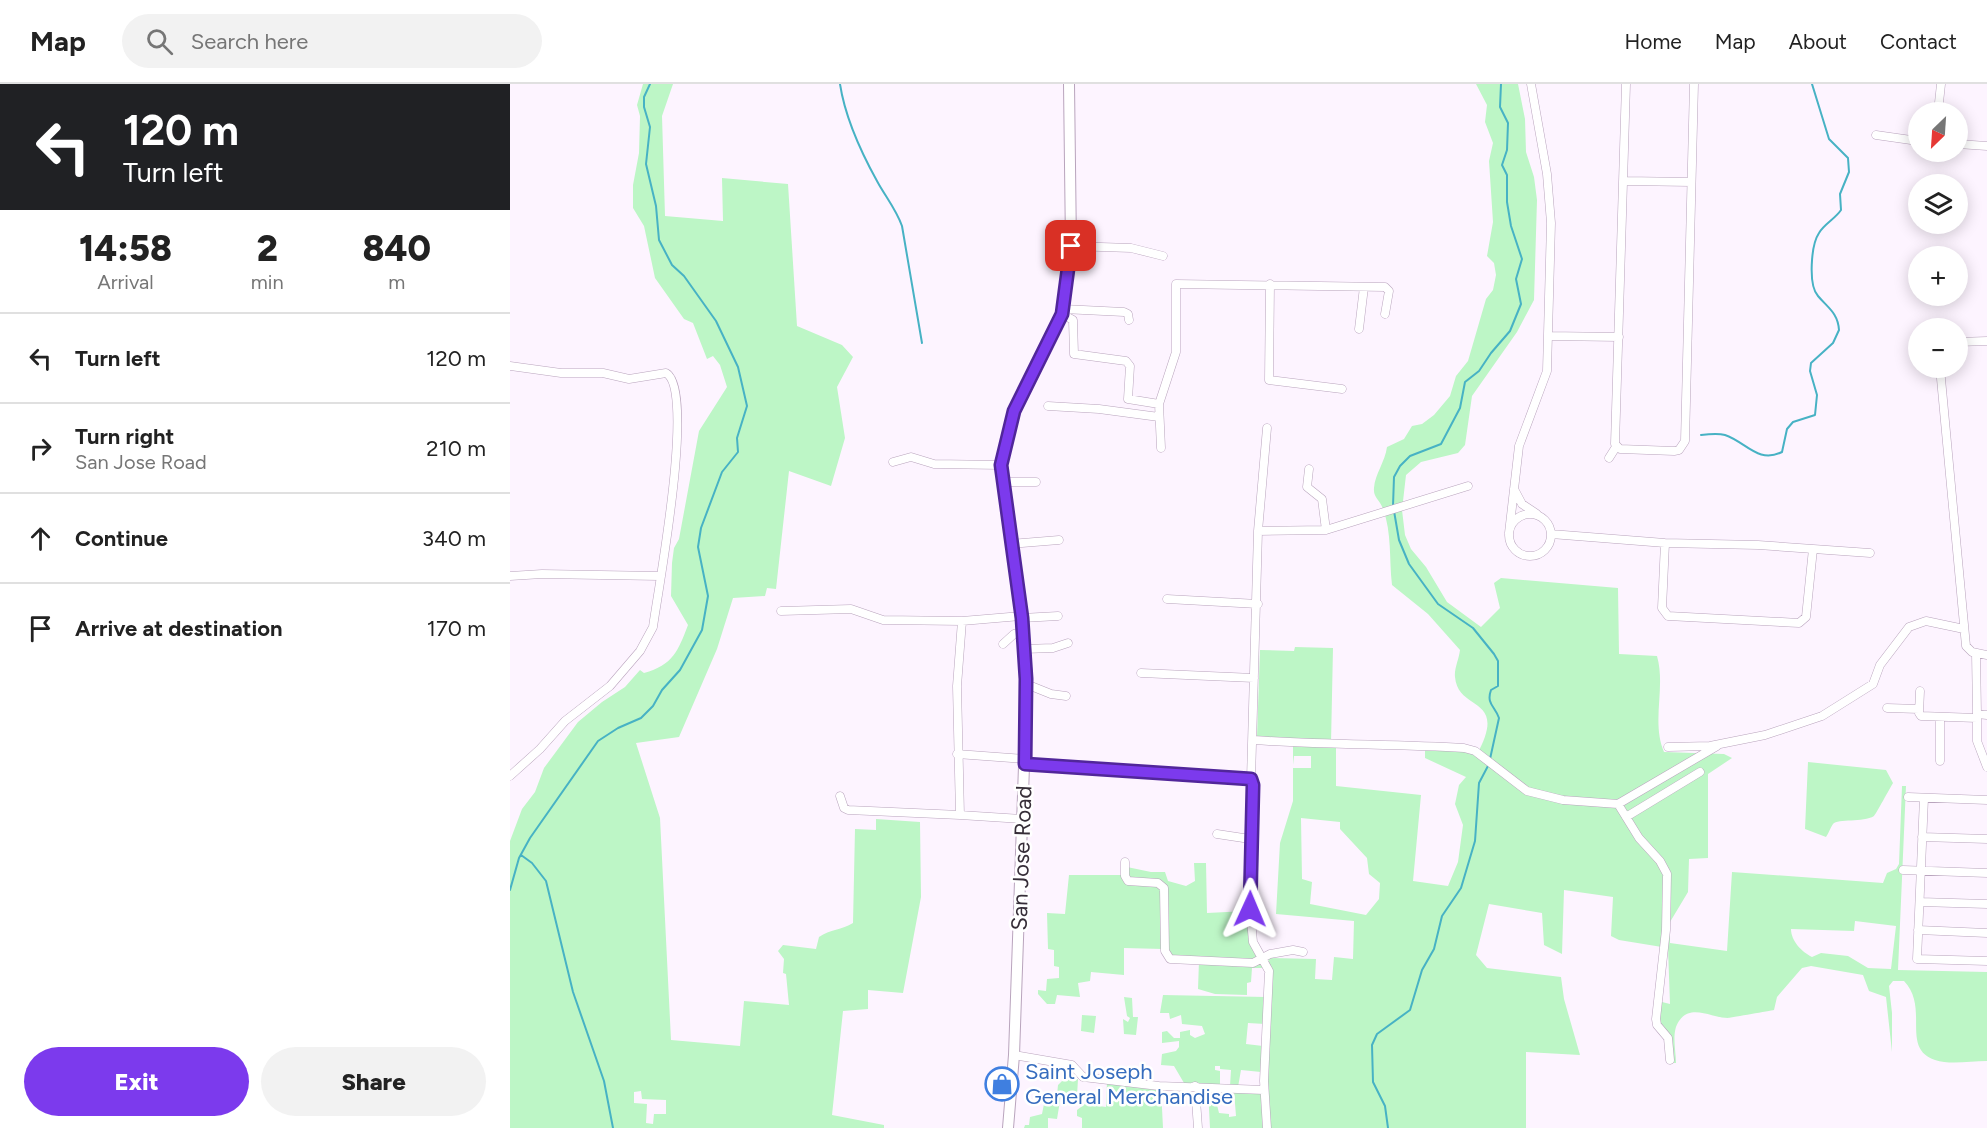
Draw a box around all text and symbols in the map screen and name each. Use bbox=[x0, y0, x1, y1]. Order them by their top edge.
search box bbox=[122, 14, 542, 68]
text: Map bbox=[30, 24, 86, 58]
icon: search bbox=[143, 25, 176, 58]
text: Search here bbox=[191, 28, 308, 55]
text: Home bbox=[1625, 29, 1682, 54]
text: Map bbox=[1715, 29, 1756, 54]
text: About bbox=[1789, 29, 1847, 54]
text: Contact bbox=[1880, 29, 1957, 54]
north arrow bbox=[1908, 102, 1968, 162]
map controls bbox=[1908, 102, 1968, 378]
text: 120 m bbox=[123, 105, 239, 156]
icon: left bbox=[24, 108, 102, 186]
text: Turn left bbox=[123, 156, 223, 189]
button: layers bbox=[1908, 174, 1968, 234]
pin bbox=[1045, 220, 1096, 271]
text: 14:58 bbox=[79, 227, 172, 270]
text: 2 bbox=[257, 227, 278, 270]
text: 840 bbox=[363, 227, 431, 270]
icon: arrive bbox=[1054, 229, 1087, 262]
button: + bbox=[1908, 246, 1968, 306]
text: Arrival bbox=[97, 270, 154, 294]
text: min bbox=[251, 270, 284, 294]
text: m bbox=[388, 270, 405, 294]
button: − bbox=[1908, 318, 1968, 378]
icon: left bbox=[24, 342, 57, 375]
text: Turn left bbox=[75, 345, 161, 372]
text: 120 m bbox=[426, 345, 486, 372]
text: Turn right bbox=[75, 423, 174, 450]
icon: right bbox=[24, 432, 57, 465]
text: 210 m bbox=[426, 435, 486, 462]
text: San Jose Road bbox=[75, 450, 207, 474]
icon: ahead bbox=[24, 522, 57, 555]
text: Continue bbox=[75, 525, 168, 552]
text: 340 m bbox=[422, 525, 486, 552]
icon: arrive bbox=[24, 612, 57, 645]
text: Arrive at destination bbox=[75, 615, 283, 642]
text: 170 m bbox=[427, 615, 486, 642]
street label: San Jose Road bbox=[1005, 785, 1038, 931]
position arrow bbox=[1218, 877, 1282, 941]
button: Exit bbox=[24, 1047, 249, 1116]
button: Share bbox=[261, 1047, 486, 1116]
place label: Saint Joseph General Merchandise bbox=[1025, 1058, 1233, 1110]
shop icon: Saint Joseph General Merchandise bbox=[984, 1066, 1020, 1102]

